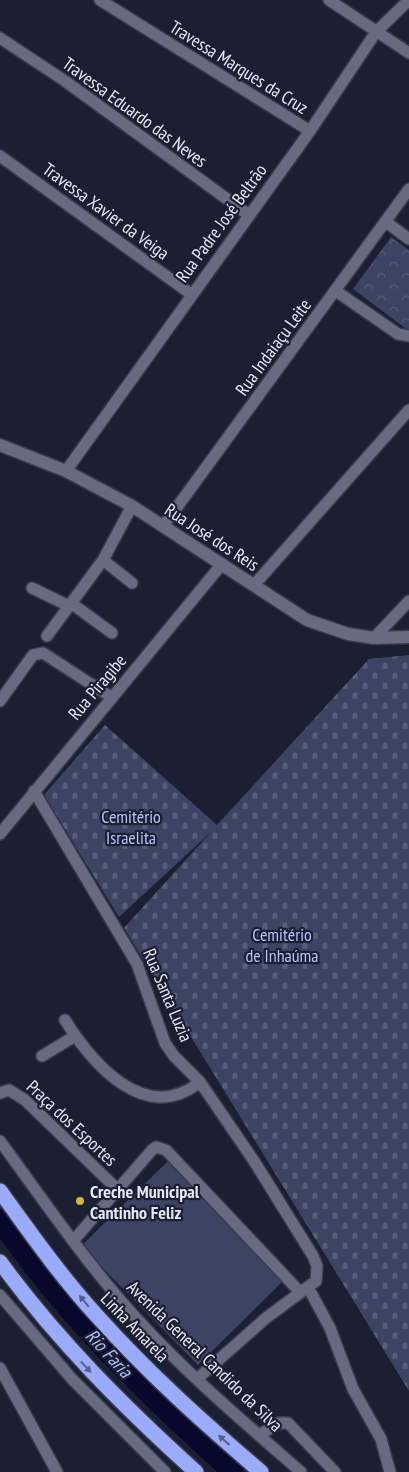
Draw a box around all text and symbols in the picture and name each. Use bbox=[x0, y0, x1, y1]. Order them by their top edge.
street label: Travessa Marques da Cruz bbox=[166, 15, 312, 119]
street label: Travessa Eduardo das Neves bbox=[58, 52, 212, 172]
street label: Travessa Xavier da Veiga bbox=[38, 157, 174, 265]
street label: Rua Padre José Beltrão bbox=[170, 159, 272, 287]
street label: Rua Indaiaçu Leite bbox=[230, 294, 316, 400]
street label: Rua José dos Reis bbox=[161, 498, 263, 576]
street label: Rua Piragibe bbox=[63, 650, 131, 724]
park label: Cemitério Israelita bbox=[101, 805, 161, 849]
park label: Cemitério de Inhaúma bbox=[246, 923, 319, 967]
street label: Rua Santa Luzia bbox=[138, 945, 198, 1045]
street label: Praça dos Esportes bbox=[22, 1075, 122, 1171]
place label: Creche Municipal Cantinho Feliz bbox=[90, 1180, 200, 1224]
marker: Creche Municipal Cantinho Feliz bbox=[74, 1195, 86, 1207]
street label: Avenida General Candido da Silva bbox=[122, 1276, 288, 1436]
street label: Linha Amarela bbox=[96, 1287, 174, 1367]
one-way arrow bbox=[79, 1295, 90, 1307]
water label: Rio Faria bbox=[80, 1324, 138, 1383]
one-way arrow bbox=[80, 1361, 92, 1373]
one-way arrow bbox=[219, 1434, 231, 1446]

